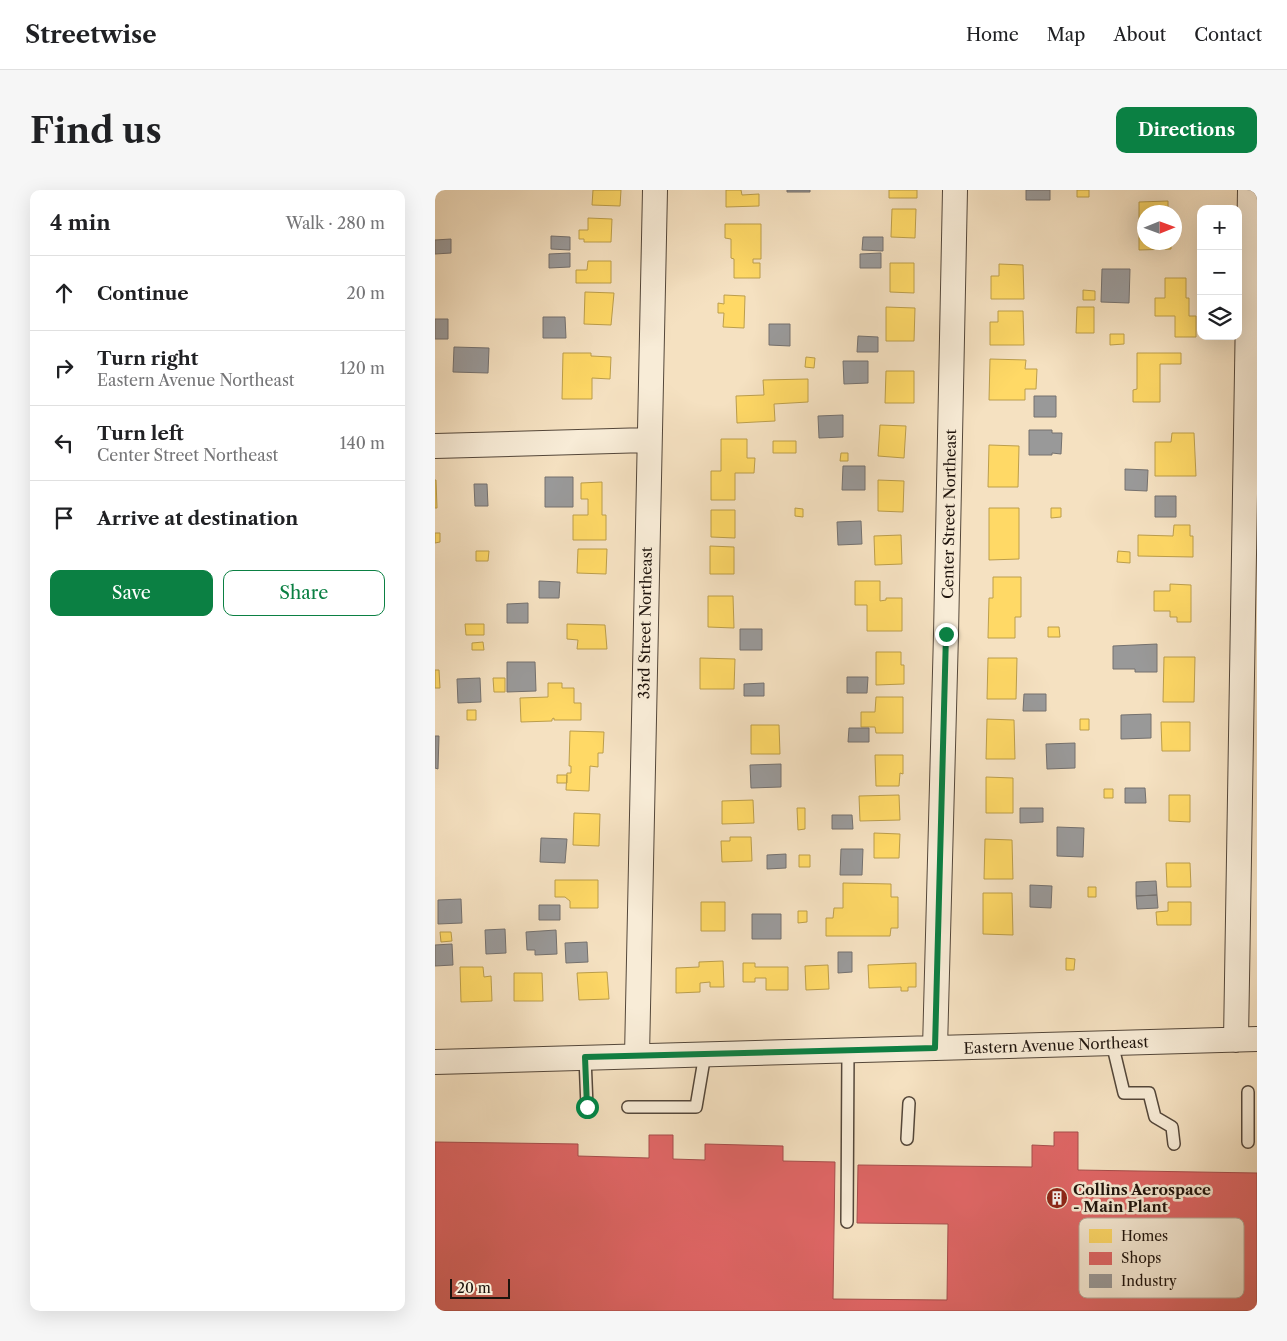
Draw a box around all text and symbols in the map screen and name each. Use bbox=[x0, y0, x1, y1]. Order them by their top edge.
text: Streetwise bbox=[25, 20, 157, 49]
text: Home bbox=[966, 24, 1019, 46]
text: Map bbox=[1047, 24, 1085, 46]
text: About bbox=[1113, 24, 1166, 46]
text: Contact bbox=[1194, 24, 1262, 46]
button: Directions bbox=[1116, 107, 1257, 153]
text: Find us bbox=[30, 109, 162, 152]
north arrow bbox=[1137, 205, 1182, 250]
map controls bbox=[1197, 205, 1242, 340]
button: + bbox=[1197, 205, 1242, 250]
text: 4 min bbox=[50, 210, 111, 235]
text: Walk · 280 m bbox=[286, 213, 385, 233]
button: − bbox=[1197, 250, 1242, 295]
icon: ahead bbox=[50, 279, 78, 307]
text: Continue bbox=[97, 282, 189, 305]
text: 20 m bbox=[346, 283, 385, 303]
button: layers bbox=[1197, 295, 1242, 340]
text: Turn right bbox=[97, 347, 198, 370]
icon: right bbox=[50, 354, 78, 382]
text: 120 m bbox=[340, 358, 385, 378]
text: Eastern Avenue Northeast bbox=[97, 370, 294, 390]
text: Turn left bbox=[97, 422, 184, 445]
street label: Center Street Northeast bbox=[938, 428, 960, 599]
icon: left bbox=[50, 429, 78, 457]
text: 140 m bbox=[340, 433, 385, 453]
text: Center Street Northeast bbox=[97, 445, 278, 465]
icon: arrive bbox=[50, 504, 78, 532]
text: Arrive at destination bbox=[97, 507, 298, 530]
street label: 33rd Street Northeast bbox=[634, 546, 656, 699]
button: Save bbox=[50, 570, 213, 616]
button: Share bbox=[223, 570, 385, 616]
route end bbox=[935, 623, 958, 646]
street label: Eastern Avenue Northeast bbox=[963, 1032, 1150, 1058]
route start bbox=[576, 1096, 599, 1119]
place label: Collins Aerospace - Main Plant bbox=[1073, 1180, 1211, 1216]
building icon: Collins Aerospace - Main Plant bbox=[1045, 1186, 1069, 1210]
legend bbox=[1079, 1218, 1244, 1298]
text: Homes bbox=[1121, 1227, 1168, 1245]
text: Shops bbox=[1121, 1249, 1161, 1267]
text: Industry bbox=[1121, 1272, 1177, 1290]
scale bar bbox=[450, 1276, 510, 1299]
text: 20 m bbox=[457, 1279, 491, 1297]

